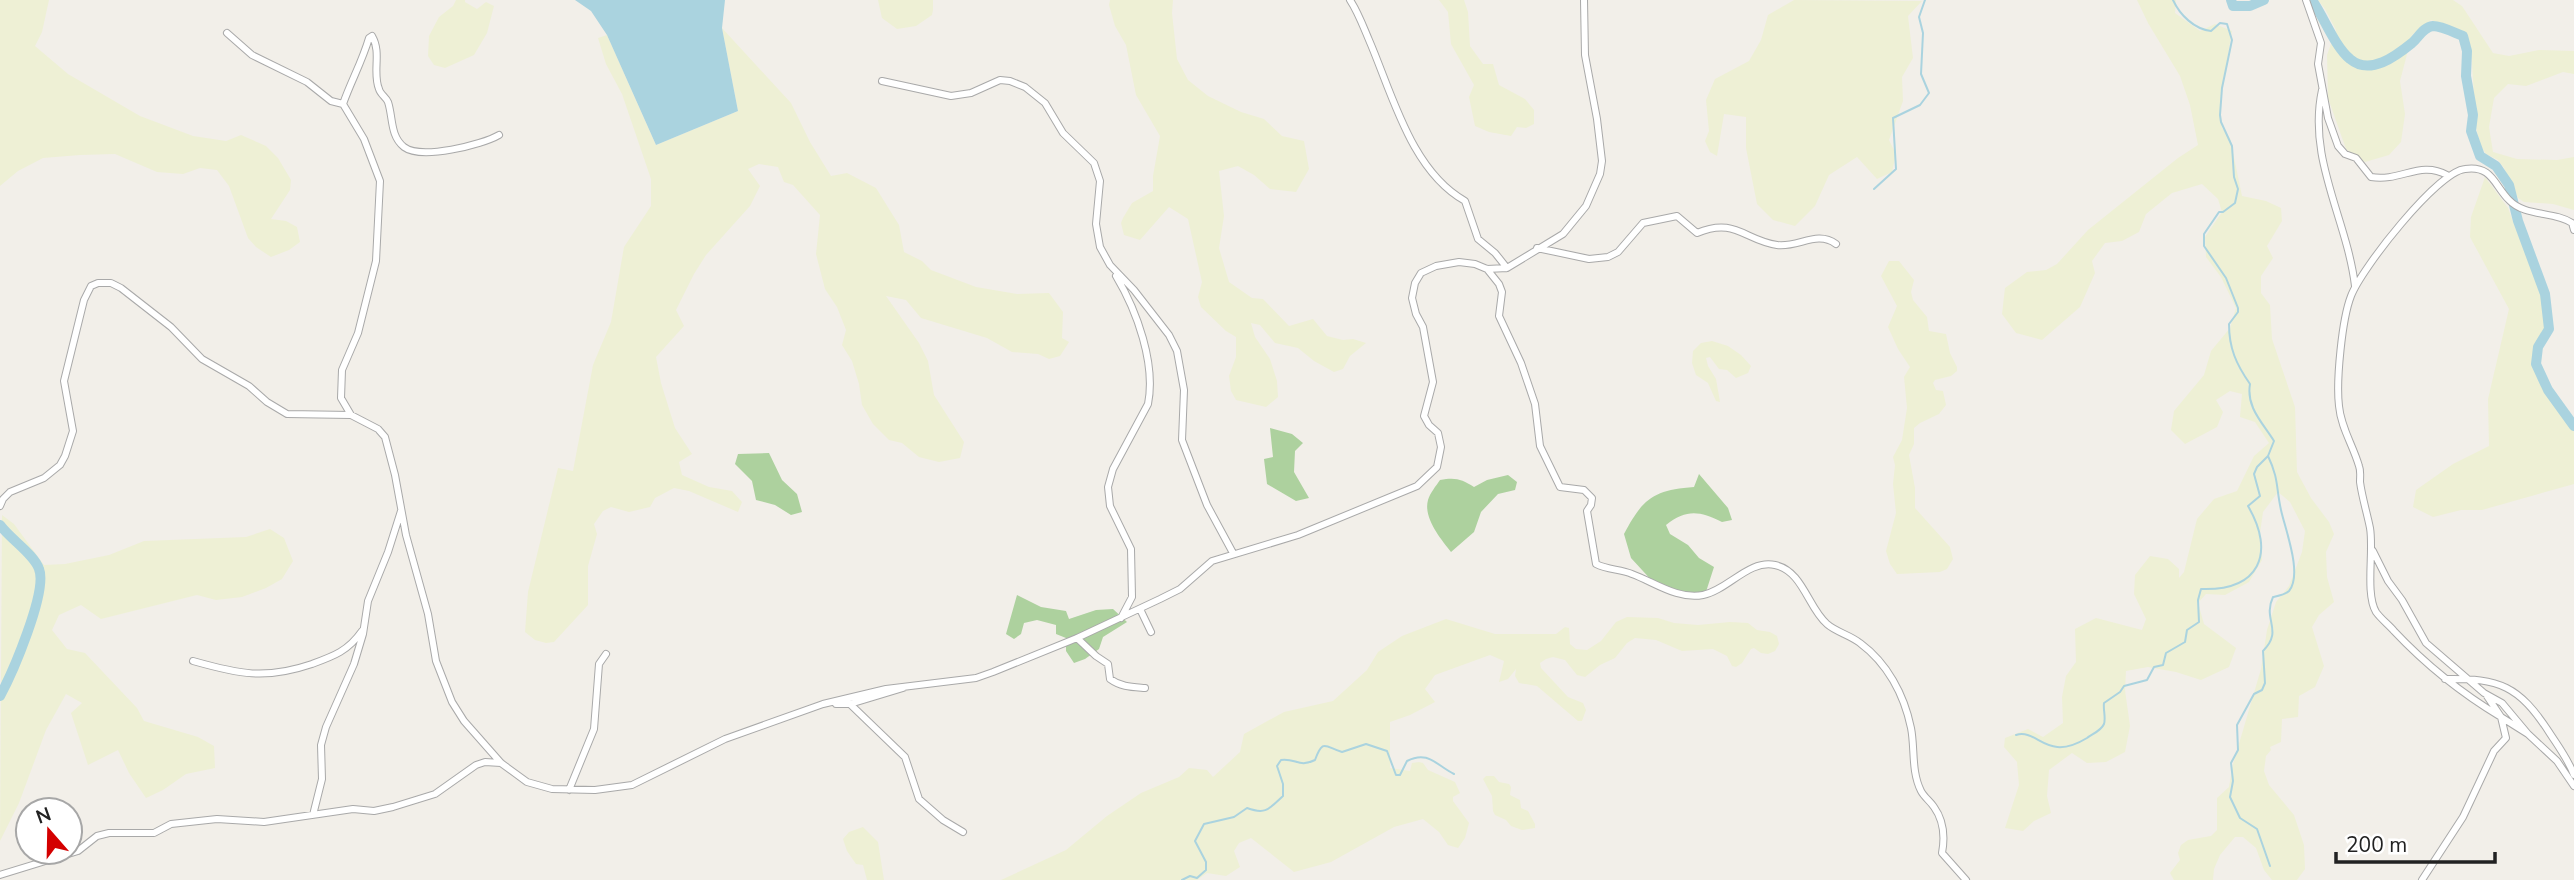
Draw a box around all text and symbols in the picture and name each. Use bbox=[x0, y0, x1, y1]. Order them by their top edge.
north arrow bbox=[14, 796, 84, 866]
text: N bbox=[32, 801, 55, 831]
scale bar bbox=[2336, 820, 2495, 864]
text: 200 m bbox=[2346, 831, 2407, 859]

